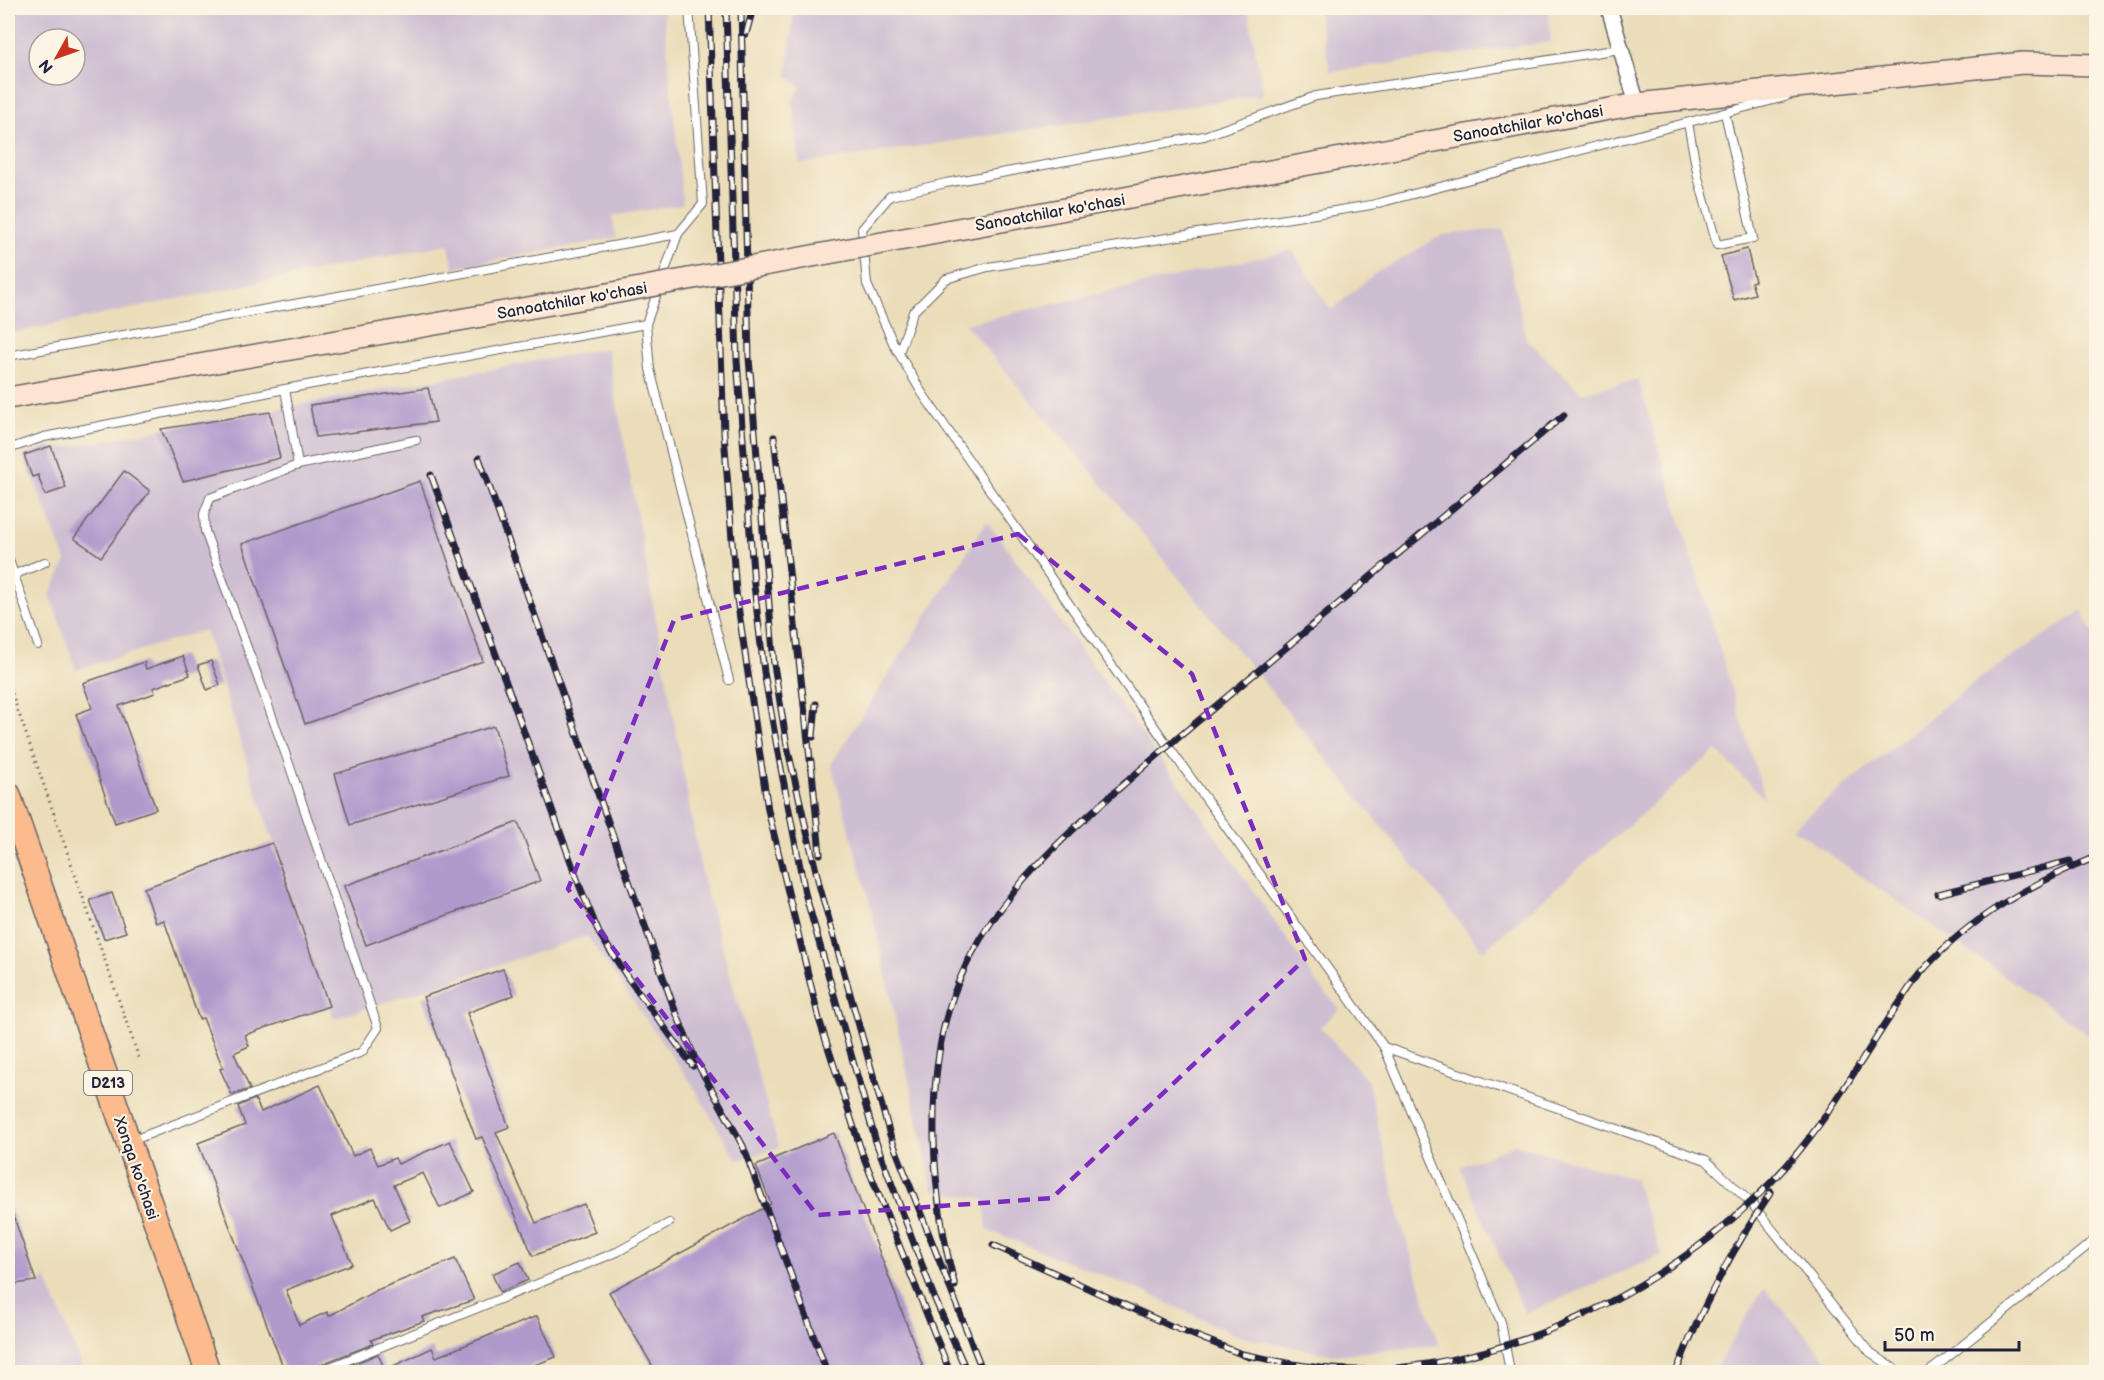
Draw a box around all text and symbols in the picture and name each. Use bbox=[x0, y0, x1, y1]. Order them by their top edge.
north arrow bbox=[27, 27, 87, 87]
text: N bbox=[36, 55, 58, 76]
street label: Sanoatchilar ko'chasi bbox=[1452, 102, 1605, 147]
street label: Sanoatchilar ko'chasi bbox=[974, 191, 1127, 236]
street label: Sanoatchilar ko'chasi bbox=[496, 279, 649, 324]
road number: D213 bbox=[84, 1071, 132, 1095]
street label: Xonqa ko'chasi bbox=[109, 1114, 162, 1222]
scale bar bbox=[1885, 1314, 2018, 1352]
text: 50 m bbox=[1894, 1325, 1935, 1346]

